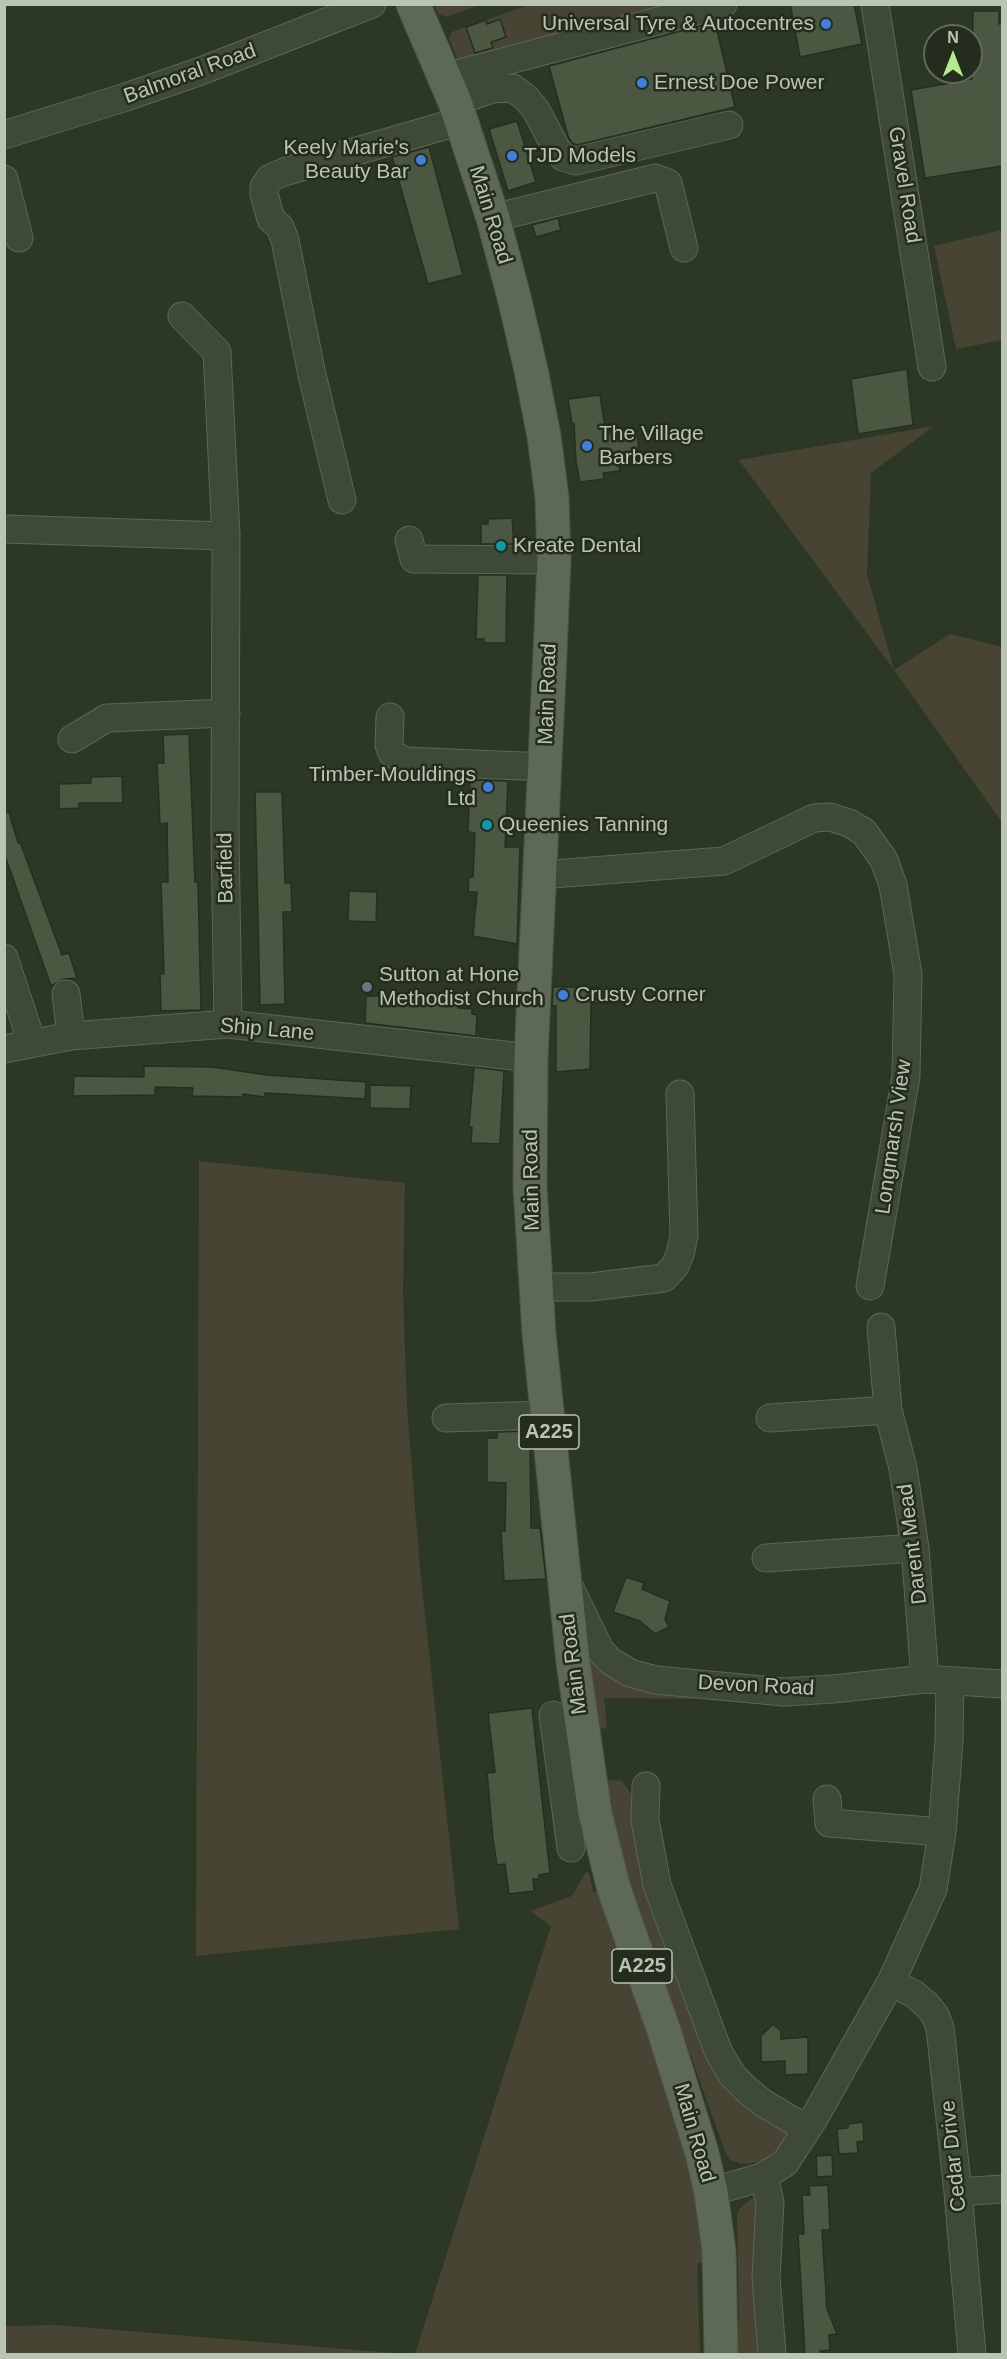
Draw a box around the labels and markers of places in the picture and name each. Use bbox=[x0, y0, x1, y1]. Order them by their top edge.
place label: Universal Tyre & Autocentres bbox=[542, 11, 814, 37]
marker: Universal Tyre & Autocentres bbox=[819, 17, 833, 31]
place label: Ernest Doe Power bbox=[654, 70, 824, 96]
marker: Ernest Doe Power bbox=[635, 76, 649, 90]
place label: Keely Marie's Beauty Bar bbox=[284, 135, 409, 185]
place label: TJD Models bbox=[524, 143, 636, 169]
marker: TJD Models bbox=[505, 149, 519, 163]
marker: Keely Marie's Beauty Bar bbox=[414, 153, 428, 167]
place label: The Village Barbers bbox=[599, 421, 704, 471]
marker: The Village Barbers bbox=[580, 439, 594, 453]
place label: Kreate Dental bbox=[513, 533, 641, 559]
marker: Kreate Dental bbox=[494, 539, 508, 553]
place label: Timber-Mouldings Ltd bbox=[309, 762, 476, 812]
marker: Timber-Mouldings Ltd bbox=[481, 780, 495, 794]
place label: Queenies Tanning bbox=[499, 812, 668, 838]
marker: Queenies Tanning bbox=[480, 818, 494, 832]
place label: Sutton at Hone Methodist Church bbox=[379, 962, 544, 1012]
marker: Sutton at Hone Methodist Church bbox=[360, 980, 374, 994]
place label: Crusty Corner bbox=[575, 982, 706, 1008]
marker: Crusty Corner bbox=[556, 988, 570, 1002]

